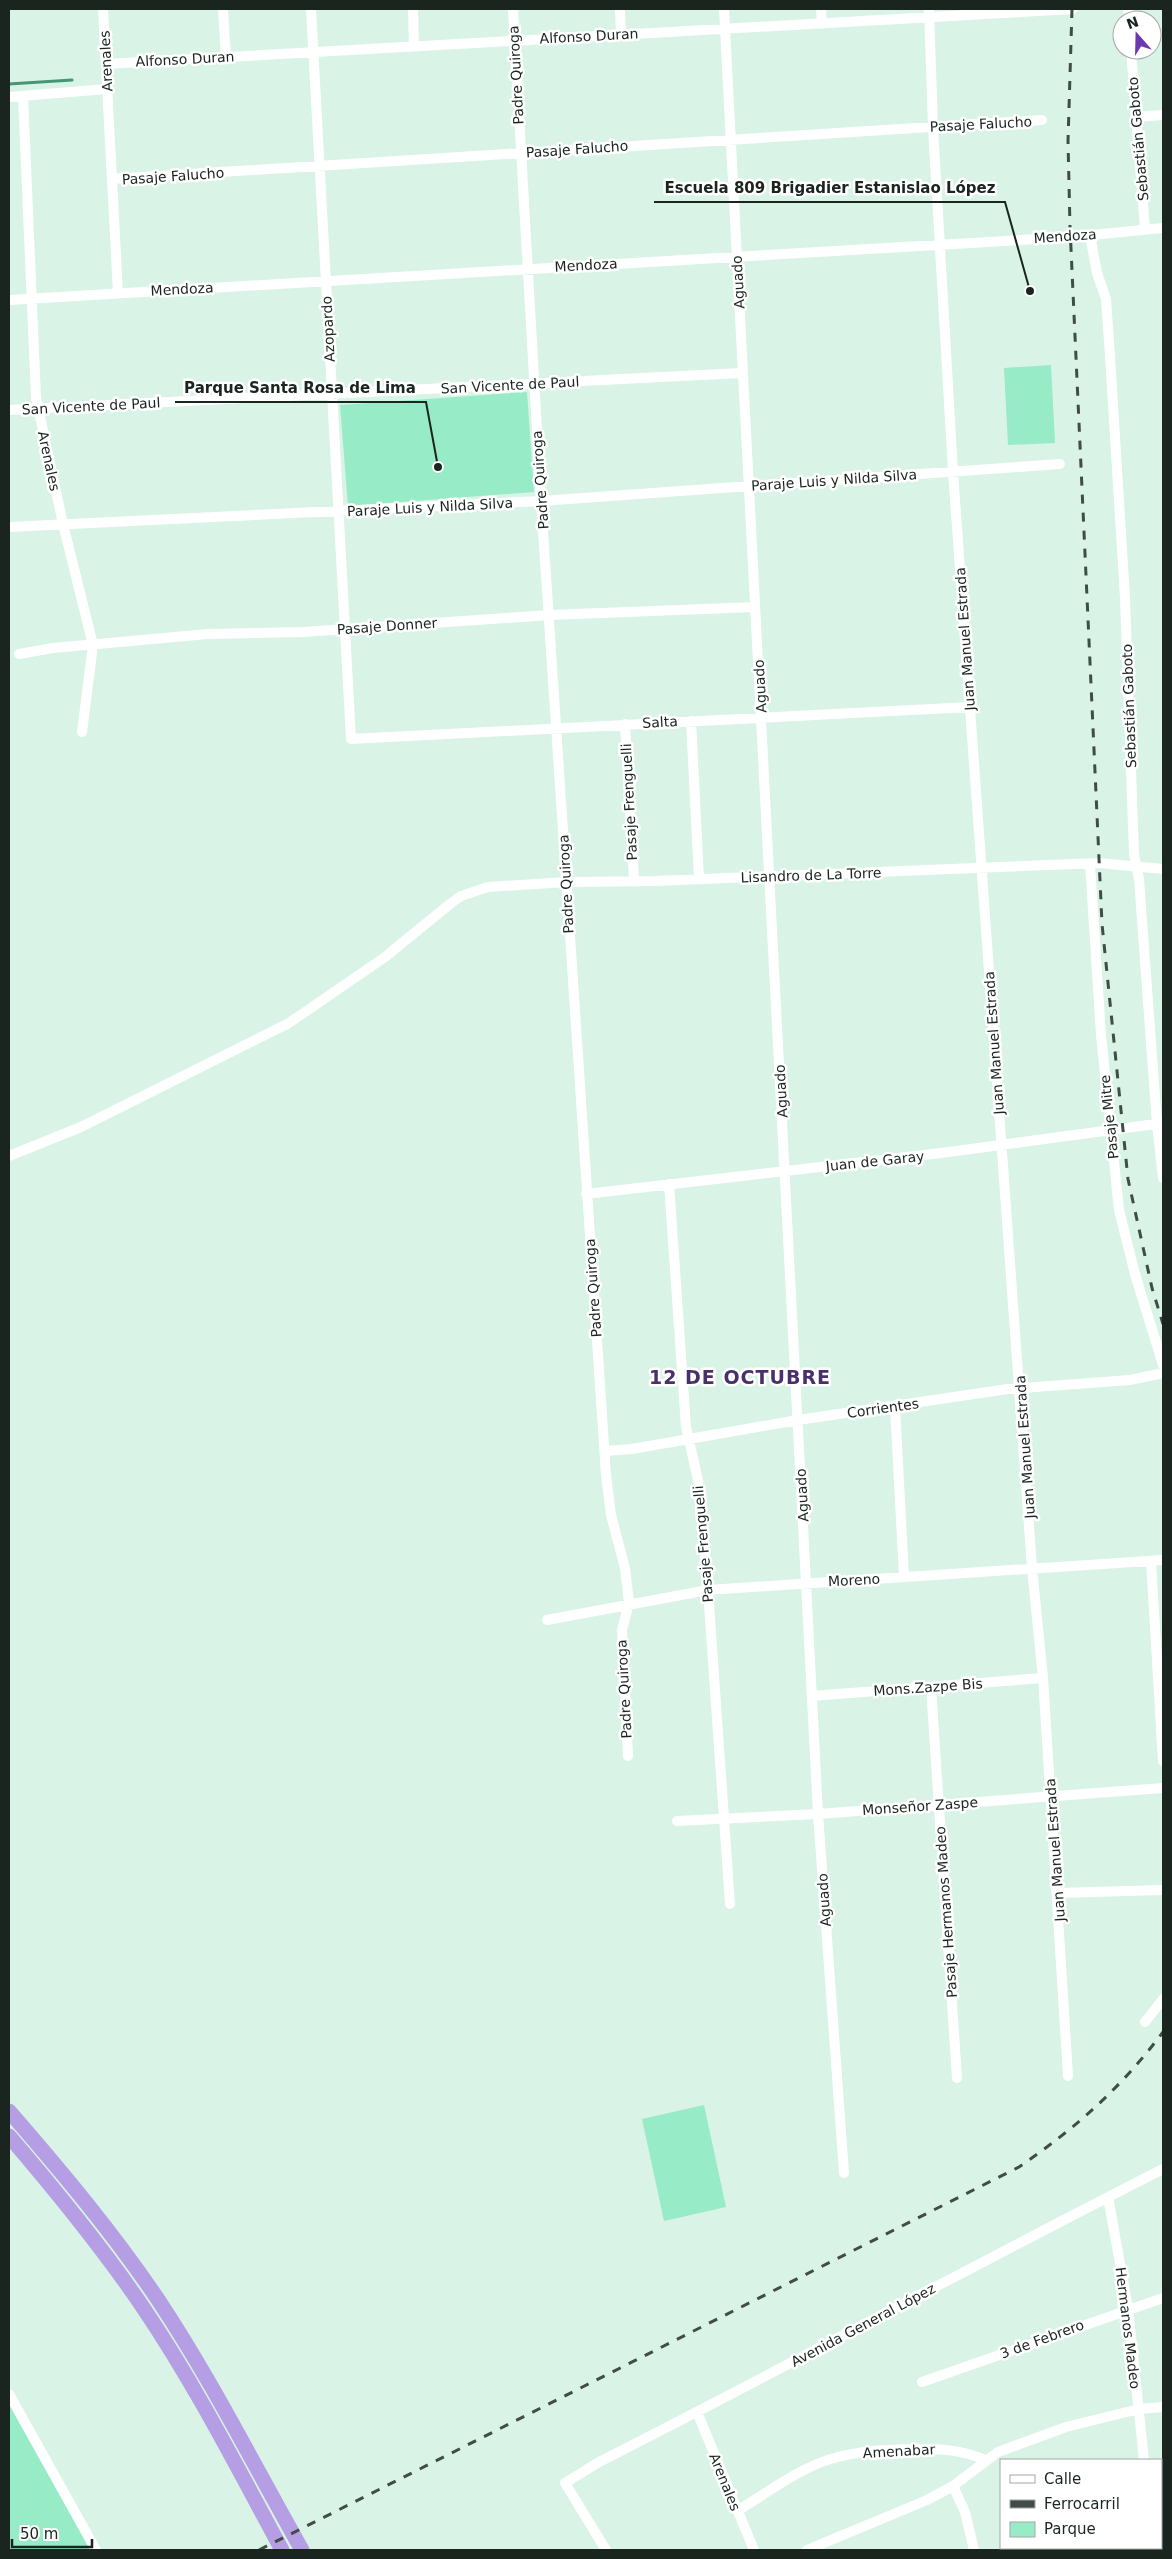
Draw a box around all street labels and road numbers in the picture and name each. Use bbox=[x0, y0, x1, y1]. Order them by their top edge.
street label: Padre Quiroga bbox=[505, 25, 527, 125]
street label: Alfonso Duran bbox=[539, 25, 639, 47]
street label: Arenales bbox=[96, 30, 116, 92]
street label: Alfonso Duran bbox=[135, 48, 235, 70]
street label: Sebastián Gaboto bbox=[1125, 76, 1151, 202]
street label: Pasaje Falucho bbox=[929, 113, 1033, 135]
street label: Pasaje Falucho bbox=[525, 137, 629, 161]
street label: Pasaje Falucho bbox=[121, 164, 225, 188]
street label: Mendoza bbox=[1033, 226, 1097, 246]
street label: Mendoza bbox=[554, 255, 618, 275]
street label: Aguado bbox=[729, 255, 747, 309]
street label: Mendoza bbox=[150, 279, 214, 299]
street label: Azopardo bbox=[318, 296, 338, 362]
street label: San Vicente de Paul bbox=[440, 373, 580, 397]
street label: San Vicente de Paul bbox=[21, 394, 161, 418]
street label: Arenales bbox=[35, 430, 63, 492]
street label: Padre Quiroga bbox=[529, 430, 551, 530]
street label: Paraje Luis y Nilda Silva bbox=[751, 466, 917, 494]
street label: Paraje Luis y Nilda Silva bbox=[347, 495, 513, 519]
street label: Juan Manuel Estrada bbox=[952, 567, 978, 712]
street label: Pasaje Donner bbox=[336, 614, 438, 637]
street label: Sebastián Gaboto bbox=[1119, 644, 1139, 768]
street label: Aguado bbox=[751, 659, 769, 713]
street label: Salta bbox=[642, 713, 678, 731]
street label: Pasaje Frenguelli bbox=[618, 743, 640, 861]
street label: Padre Quiroga bbox=[555, 834, 577, 934]
street label: Lisandro de La Torre bbox=[740, 865, 882, 885]
street label: Juan Manuel Estrada bbox=[981, 971, 1007, 1116]
street label: Aguado bbox=[772, 1064, 790, 1118]
street label: Pasaje Mitre bbox=[1097, 1074, 1121, 1160]
street label: Juan de Garay bbox=[824, 1148, 925, 1174]
street label: Padre Quiroga bbox=[582, 1238, 604, 1338]
street label: Juan Manuel Estrada bbox=[1012, 1375, 1038, 1520]
street label: Corrientes bbox=[846, 1395, 920, 1421]
street label: Aguado bbox=[793, 1468, 811, 1522]
street label: Pasaje Frenguelli bbox=[690, 1485, 716, 1603]
street label: Moreno bbox=[828, 1571, 880, 1589]
street label: Padre Quiroga bbox=[613, 1639, 635, 1739]
street label: Mons.Zazpe Bis bbox=[873, 1675, 983, 1699]
street label: Juan Manuel Estrada bbox=[1042, 1778, 1068, 1923]
street label: Monseñor Zaspe bbox=[862, 1794, 978, 1818]
street label: Pasaje Hermanos Madeo bbox=[932, 1826, 960, 1998]
street label: Aguado bbox=[814, 1873, 834, 1927]
street label: Hermanos Madeo bbox=[1113, 2266, 1143, 2390]
street label: Avenida General López bbox=[788, 2280, 938, 2370]
street label: 3 de Febrero bbox=[998, 2316, 1086, 2362]
street label: Amenabar bbox=[862, 2441, 936, 2461]
street label: Arenales bbox=[706, 2451, 744, 2513]

